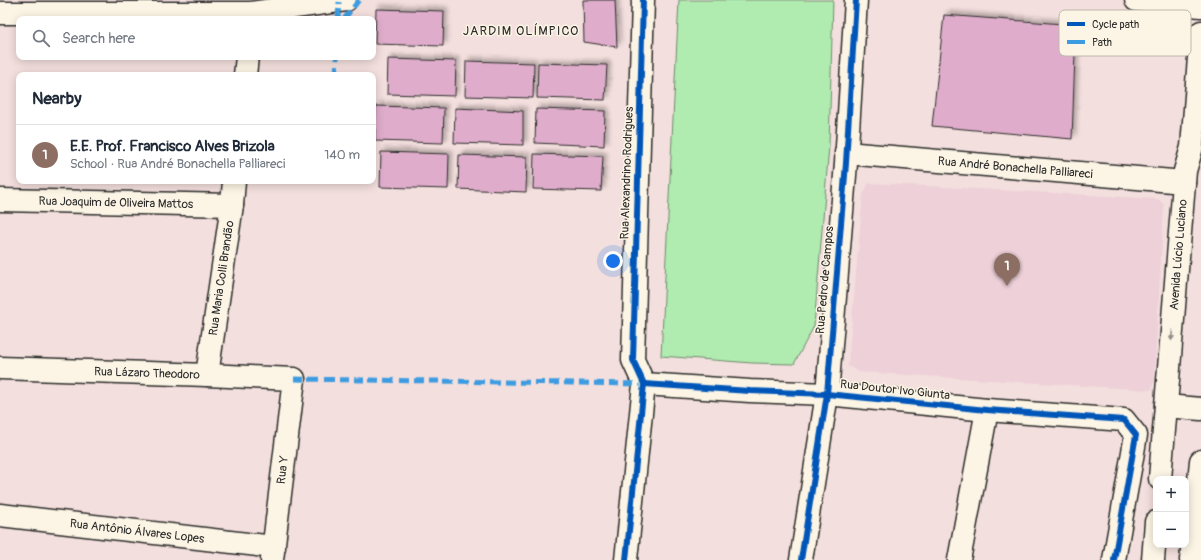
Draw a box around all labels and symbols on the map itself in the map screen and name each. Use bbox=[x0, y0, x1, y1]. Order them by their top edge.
legend bbox=[1059, 10, 1191, 56]
text: Cycle path bbox=[1092, 18, 1139, 31]
district label: JARDIM OLÍMPICO bbox=[463, 23, 579, 39]
text: Path bbox=[1092, 36, 1112, 49]
street label: Rua Alexandrino Rodrigues bbox=[617, 106, 637, 240]
street label: Rua André Bonachella Palliareci bbox=[937, 153, 1093, 182]
street label: Rua Joaquim de Oliveira Mattos bbox=[38, 193, 194, 212]
street label: Avenida Lúcio Luciano bbox=[1166, 198, 1190, 311]
street label: Rua Maria Colli Brandão bbox=[205, 219, 237, 337]
street label: Rua Pedro de Campos bbox=[813, 225, 837, 335]
your location bbox=[603, 251, 623, 271]
pin: 1 bbox=[994, 253, 1020, 286]
one-way arrow bbox=[1169, 329, 1175, 341]
street label: Rua Lázaro Theodoro bbox=[94, 364, 201, 382]
street label: Rua Doutor Ivo Giunta bbox=[839, 377, 951, 403]
street label: Rua Y bbox=[274, 455, 292, 485]
street label: Rua Antônio Álvares Lopes bbox=[69, 516, 206, 546]

